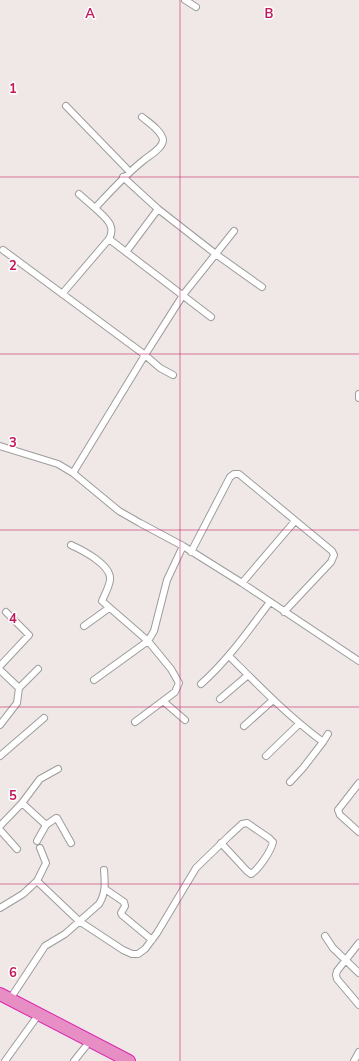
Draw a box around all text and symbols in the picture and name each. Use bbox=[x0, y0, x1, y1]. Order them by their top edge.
text: A bbox=[85, 5, 95, 23]
text: B bbox=[265, 5, 274, 23]
text: 1 bbox=[9, 80, 17, 98]
text: 2 bbox=[9, 257, 17, 275]
text: 3 bbox=[9, 434, 17, 452]
text: 4 bbox=[9, 610, 17, 628]
text: 5 bbox=[9, 787, 17, 805]
text: 6 bbox=[9, 964, 17, 982]

